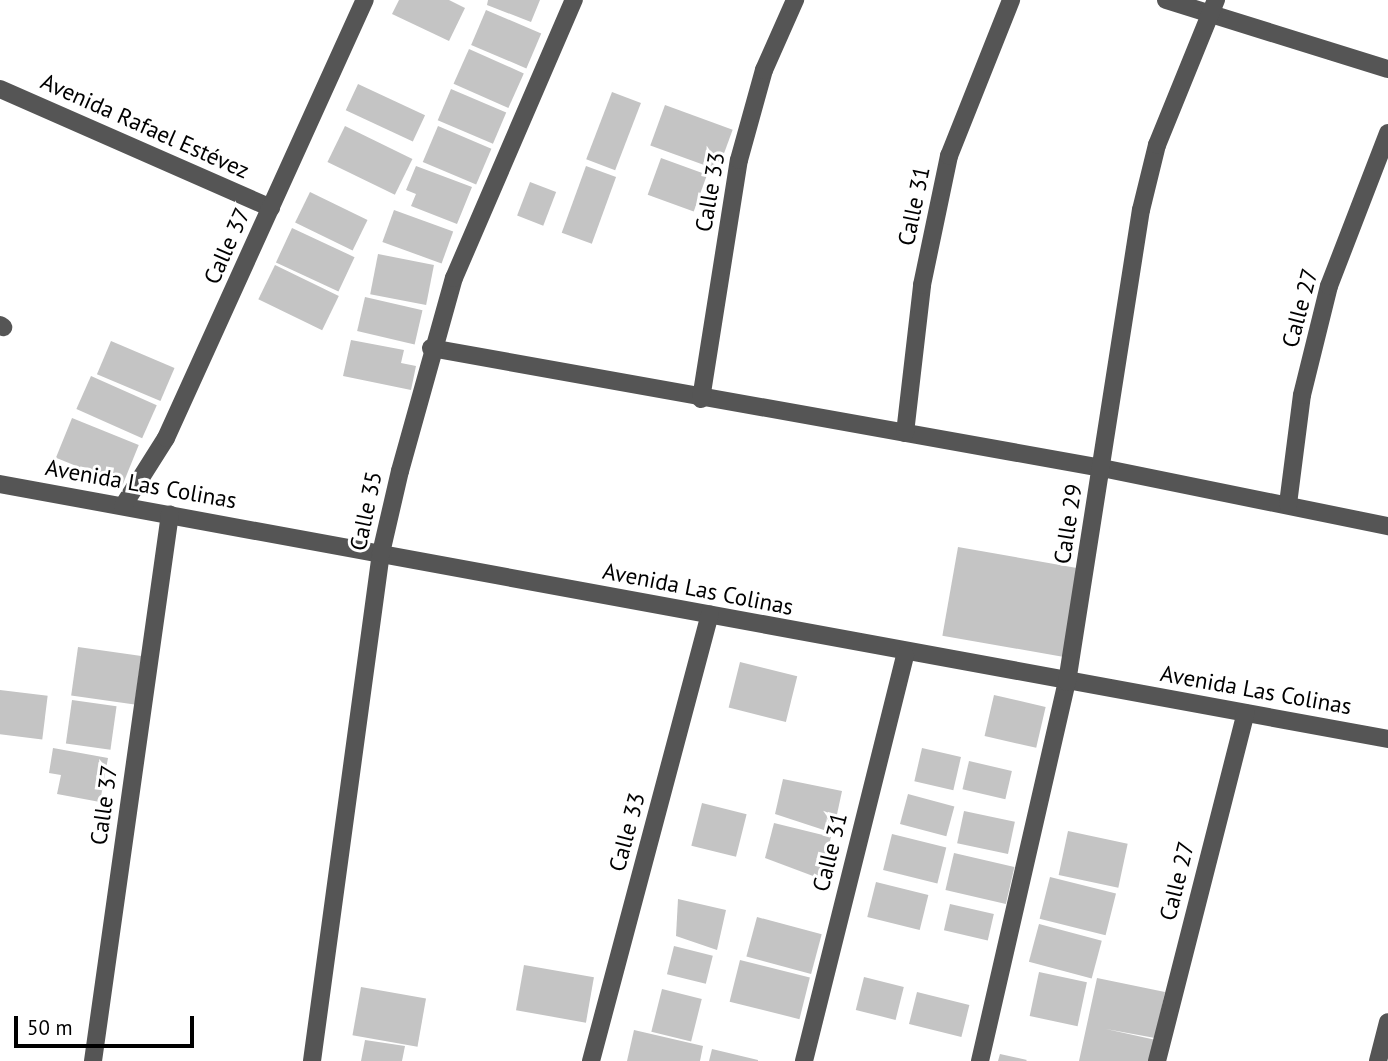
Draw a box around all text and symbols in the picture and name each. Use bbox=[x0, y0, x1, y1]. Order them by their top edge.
street label: Avenida Rafael Estévez bbox=[36, 68, 254, 184]
street label: Calle 33 bbox=[689, 150, 731, 234]
street label: Calle 31 bbox=[892, 164, 936, 248]
street label: Calle 37 bbox=[198, 204, 256, 288]
street label: Calle 27 bbox=[1276, 266, 1324, 350]
street label: Avenida Las Colinas bbox=[43, 454, 239, 514]
street label: Calle 35 bbox=[344, 469, 388, 553]
street label: Calle 29 bbox=[1048, 482, 1088, 566]
street label: Avenida Las Colinas bbox=[600, 557, 796, 621]
street label: Avenida Las Colinas bbox=[1158, 660, 1354, 720]
street label: Calle 37 bbox=[85, 763, 123, 847]
street label: Calle 33 bbox=[603, 790, 651, 874]
street label: Calle 31 bbox=[807, 810, 853, 894]
street label: Calle 27 bbox=[1154, 839, 1200, 923]
scale bar bbox=[18, 1002, 198, 1046]
text: 50 m bbox=[27, 1014, 73, 1041]

